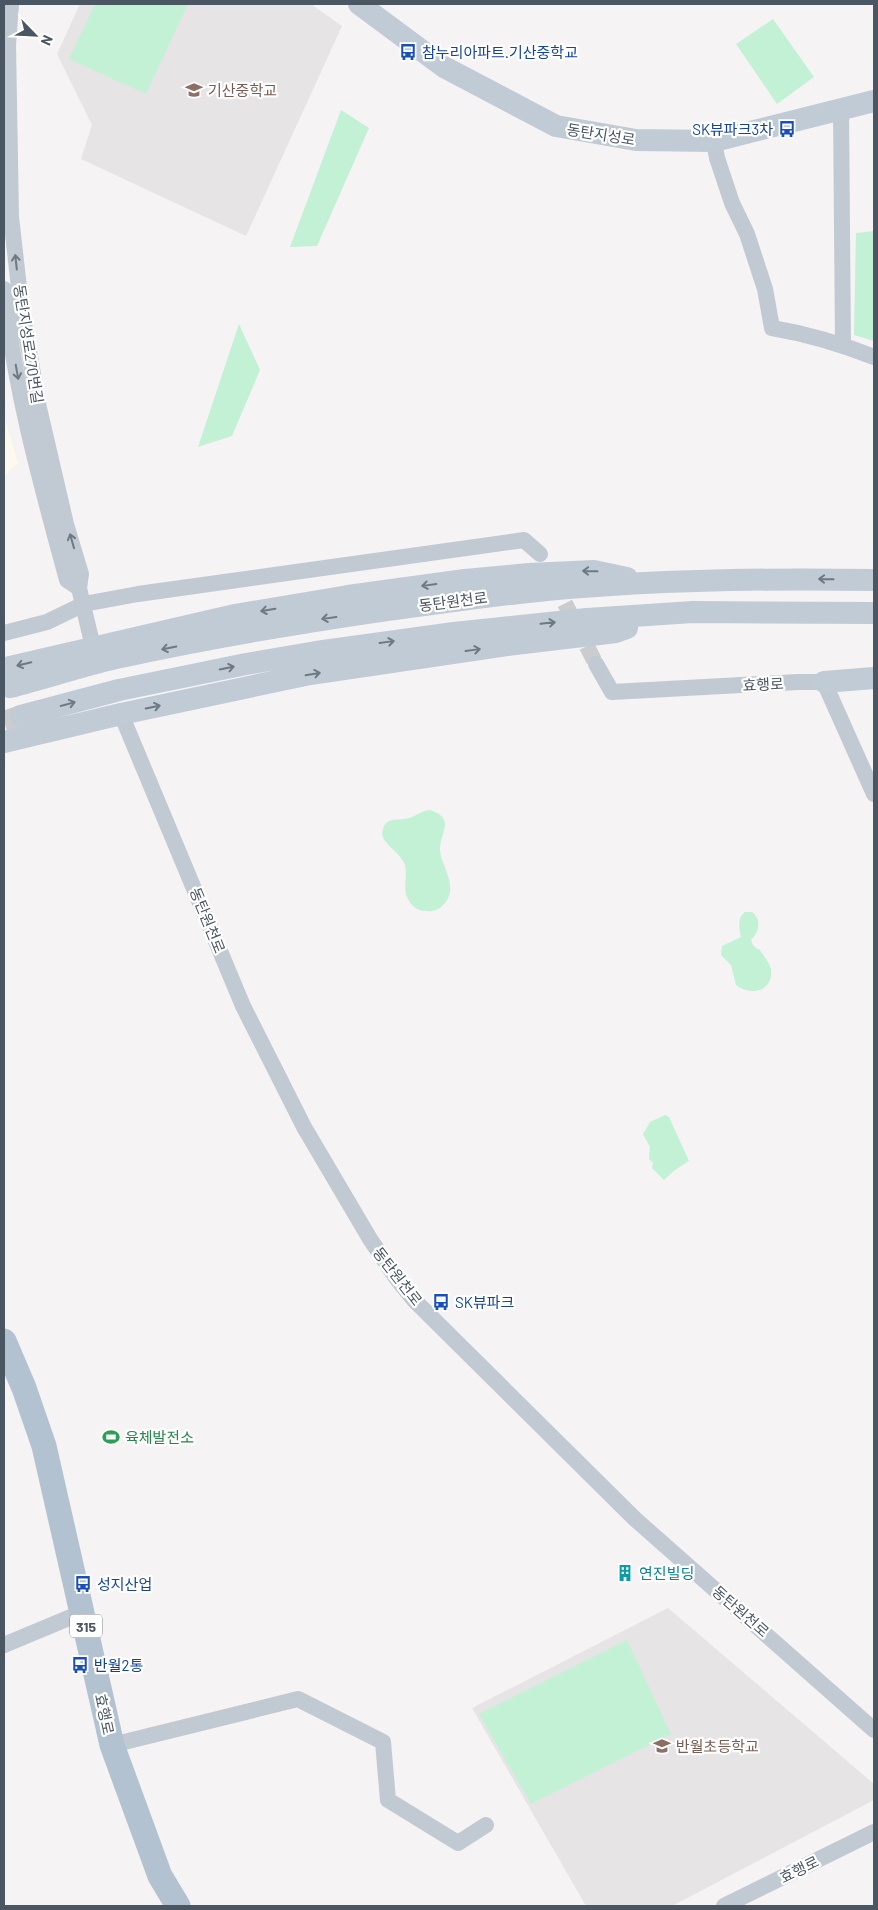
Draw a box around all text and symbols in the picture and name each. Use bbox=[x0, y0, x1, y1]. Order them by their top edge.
north arrow bbox=[10, 10, 60, 60]
text: N bbox=[38, 33, 57, 48]
bus stop icon: 참누리아파트.기산중학교 bbox=[398, 42, 418, 62]
place label: 참누리아파트.기산중학교 bbox=[422, 43, 578, 61]
school or university icon: 기산중학교 bbox=[184, 80, 204, 100]
place label: 기산중학교 bbox=[208, 81, 277, 99]
bus stop icon: SK뷰파크3차 bbox=[777, 119, 797, 139]
street label: 동탄지성로 bbox=[566, 120, 636, 148]
place label: SK뷰파크3차 bbox=[692, 120, 773, 138]
one-way arrow bbox=[11, 254, 21, 270]
street label: 동탄지성로270번길 bbox=[11, 283, 47, 405]
one-way arrow bbox=[12, 364, 22, 380]
one-way arrow bbox=[66, 534, 76, 550]
one-way arrow bbox=[583, 567, 599, 576]
one-way arrow bbox=[818, 575, 834, 584]
one-way arrow bbox=[421, 580, 437, 590]
street label: 동탄원천로 bbox=[418, 588, 488, 614]
one-way arrow bbox=[260, 605, 276, 615]
one-way arrow bbox=[321, 614, 337, 624]
one-way arrow bbox=[540, 618, 556, 628]
one-way arrow bbox=[379, 637, 395, 647]
one-way arrow bbox=[161, 643, 177, 653]
one-way arrow bbox=[465, 645, 481, 655]
one-way arrow bbox=[16, 660, 32, 669]
one-way arrow bbox=[218, 663, 234, 672]
one-way arrow bbox=[304, 669, 320, 679]
street label: 효행로 bbox=[742, 674, 784, 694]
one-way arrow bbox=[60, 698, 76, 708]
one-way arrow bbox=[145, 702, 161, 711]
street label: 동탄원천로 bbox=[187, 885, 229, 955]
street label: 동탄원천로 bbox=[370, 1243, 426, 1309]
bus stop icon: SK뷰파크 bbox=[431, 1292, 451, 1312]
place label: SK뷰파크 bbox=[455, 1293, 514, 1311]
sports icon: 육체발전소 bbox=[101, 1427, 121, 1447]
place label: 육체발전소 bbox=[125, 1428, 194, 1446]
building icon: 연진빌딩 bbox=[615, 1563, 635, 1583]
place label: 연진빌딩 bbox=[639, 1564, 694, 1582]
bus stop icon: 성지산업 bbox=[73, 1574, 93, 1594]
place label: 성지산업 bbox=[97, 1575, 152, 1593]
street label: 동탄원천로 bbox=[709, 1582, 773, 1640]
road number: 315 bbox=[70, 1614, 102, 1638]
bus stop icon: 반월2통 bbox=[70, 1655, 90, 1675]
place label: 반월2통 bbox=[94, 1656, 143, 1674]
street label: 효행로 bbox=[92, 1692, 118, 1736]
school or university icon: 반월초등학교 bbox=[652, 1736, 672, 1756]
place label: 반월초등학교 bbox=[676, 1737, 759, 1755]
street label: 효행로 bbox=[776, 1852, 822, 1886]

